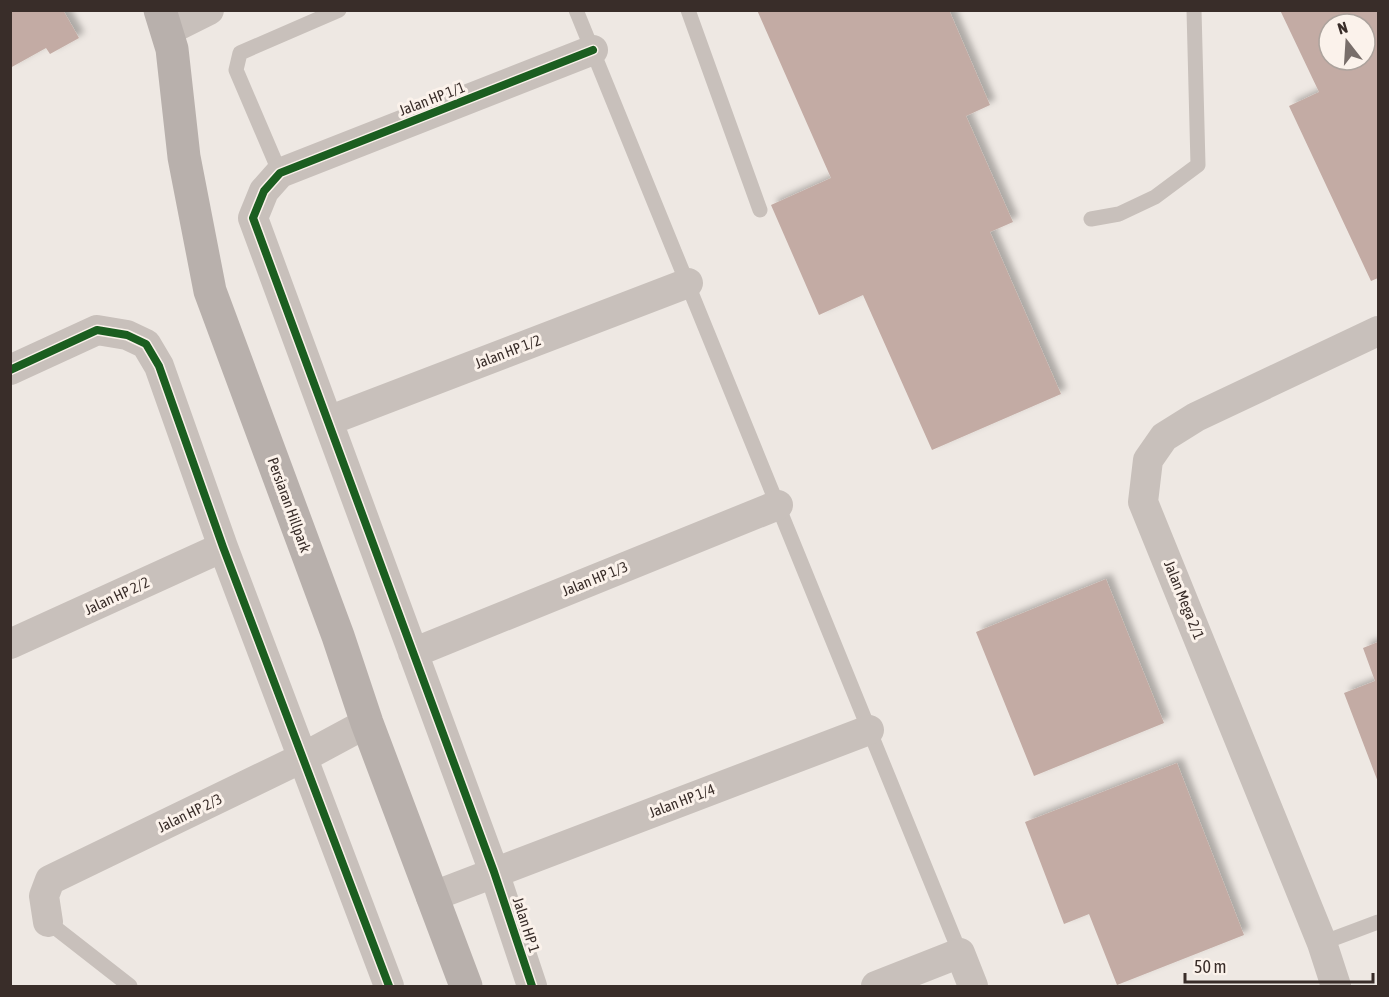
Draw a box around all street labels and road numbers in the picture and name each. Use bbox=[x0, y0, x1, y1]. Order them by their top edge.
street label: Jalan HP 1/1 bbox=[396, 78, 467, 119]
street label: Jalan HP 1/2 bbox=[472, 331, 543, 372]
street label: Persiaran Hillpark bbox=[264, 455, 315, 555]
street label: Jalan HP 1/3 bbox=[559, 558, 630, 599]
street label: Jalan Mega 2/1 bbox=[1161, 558, 1208, 642]
street label: Jalan HP 2/2 bbox=[82, 573, 152, 618]
street label: Jalan HP 1/4 bbox=[646, 780, 717, 821]
street label: Jalan HP 2/3 bbox=[155, 790, 225, 835]
street label: Jalan HP 1 bbox=[510, 895, 543, 955]

